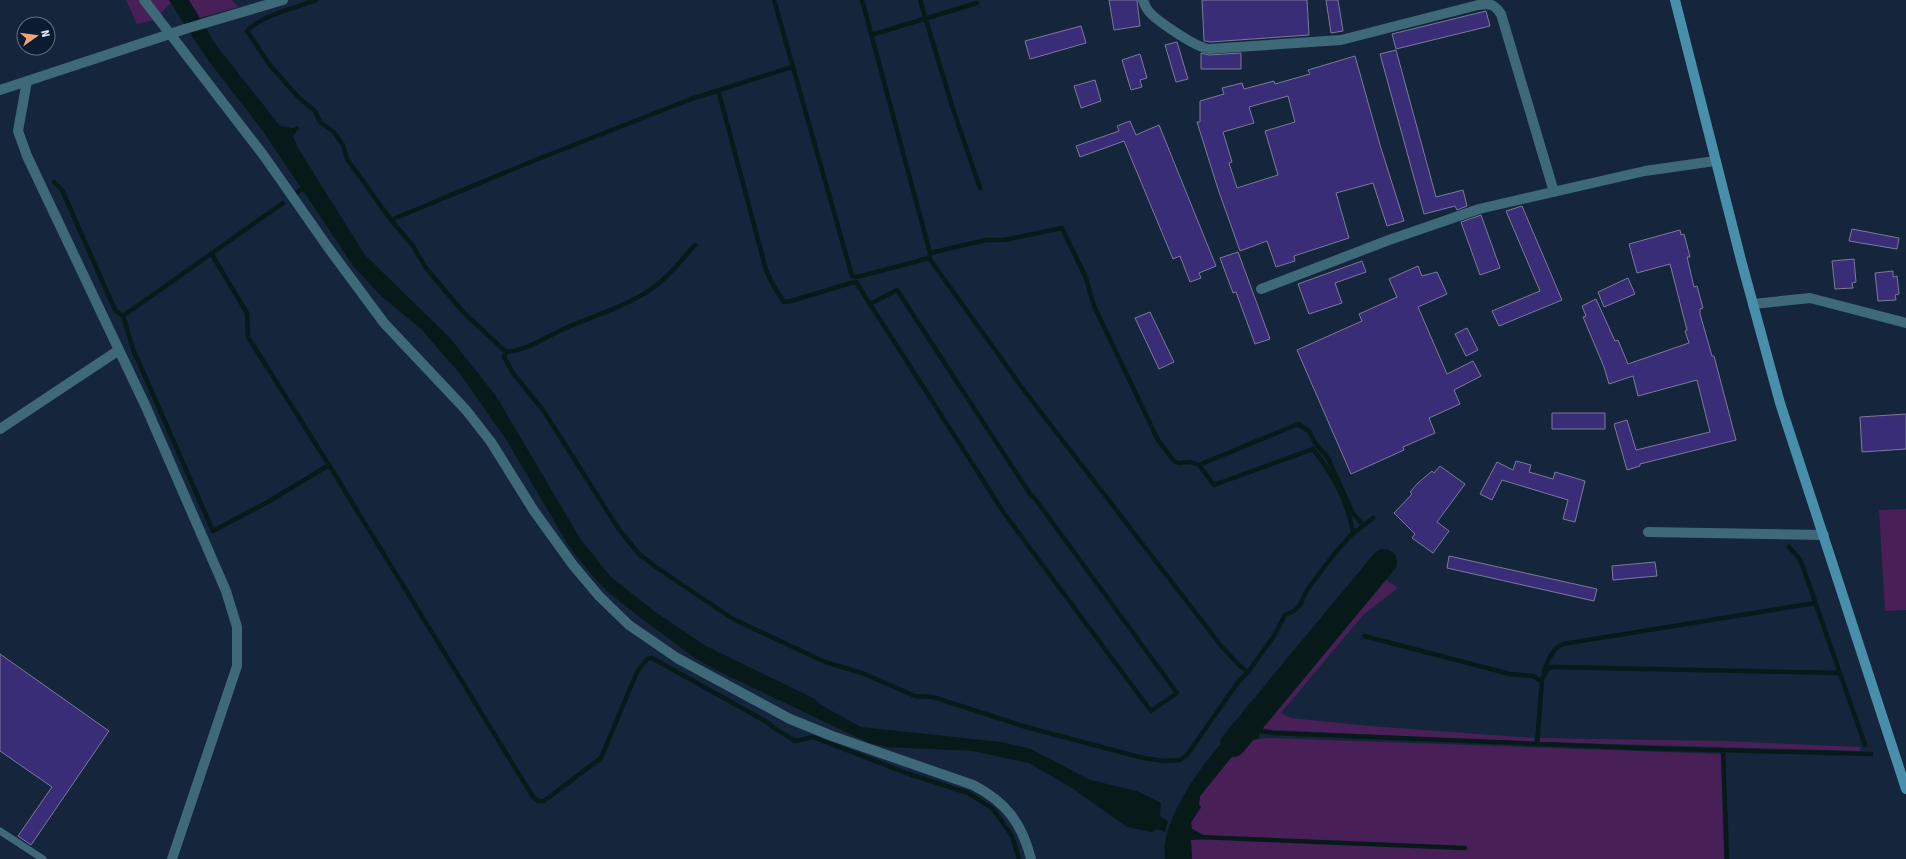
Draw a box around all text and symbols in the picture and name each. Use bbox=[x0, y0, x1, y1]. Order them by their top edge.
north arrow bbox=[16, 16, 56, 56]
text: N bbox=[38, 29, 52, 38]

